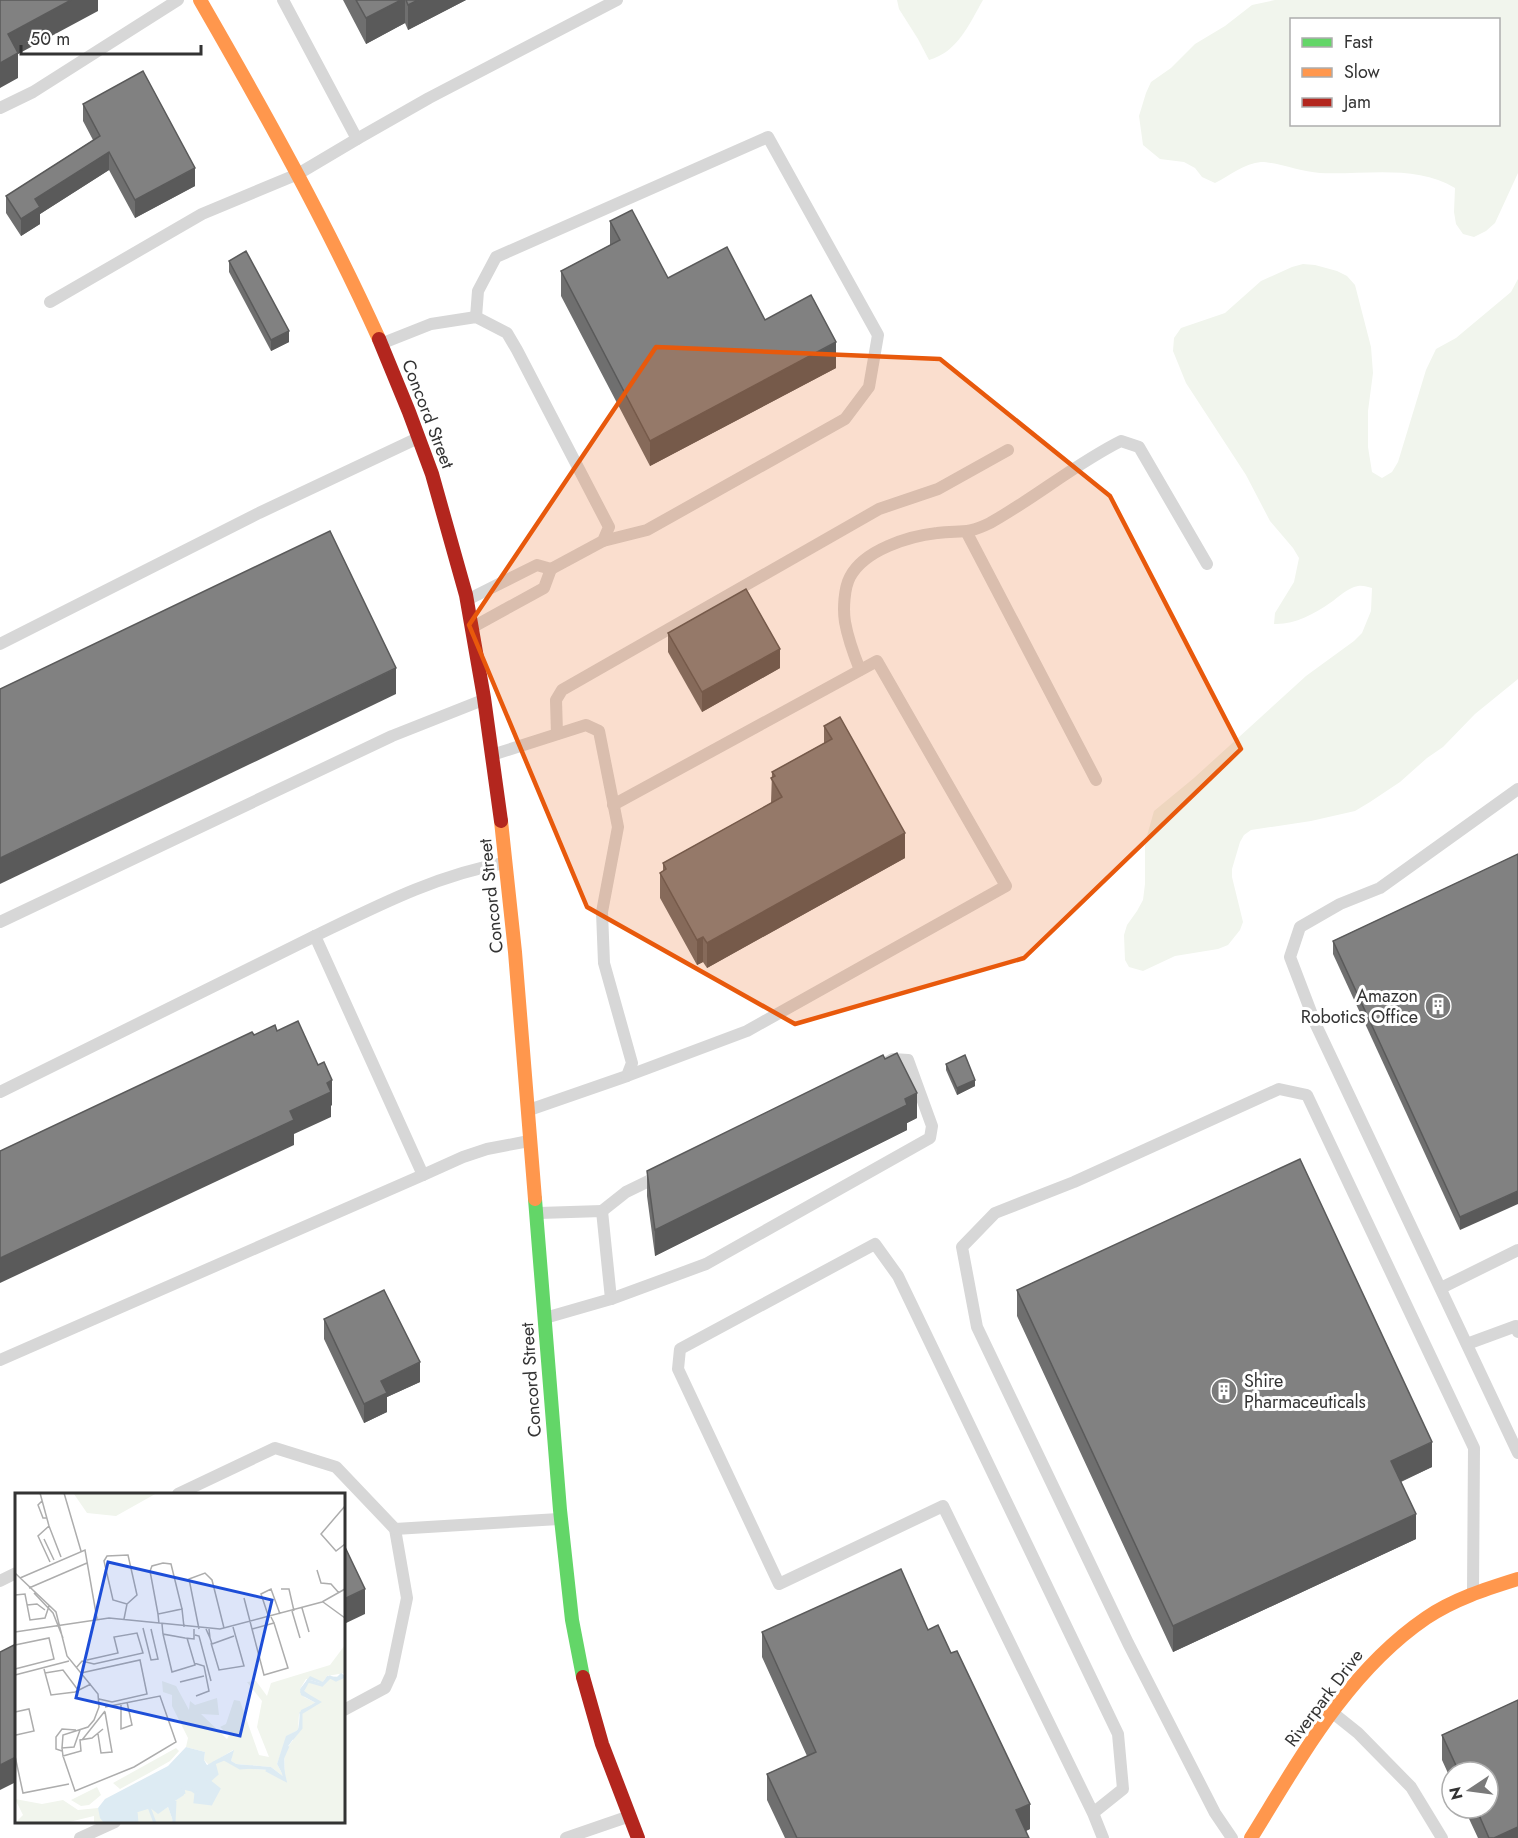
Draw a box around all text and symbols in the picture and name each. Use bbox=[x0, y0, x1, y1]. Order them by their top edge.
scale bar bbox=[21, 18, 201, 56]
legend bbox=[1290, 18, 1500, 126]
text: 50 m bbox=[30, 26, 70, 52]
text: Fast bbox=[1344, 29, 1373, 55]
text: Slow bbox=[1344, 59, 1381, 85]
text: Jam bbox=[1342, 89, 1371, 115]
street label: Concord Street bbox=[395, 356, 461, 473]
street label: Concord Street bbox=[472, 837, 510, 954]
place label: Amazon Robotics Office bbox=[1301, 983, 1418, 1030]
building icon: Amazon Robotics Office bbox=[1423, 991, 1453, 1021]
street label: Concord Street bbox=[514, 1321, 548, 1438]
place label: Shire Pharmaceuticals bbox=[1244, 1368, 1366, 1415]
building icon: Shire Pharmaceuticals bbox=[1209, 1376, 1239, 1406]
inset map bbox=[15, 1493, 345, 1823]
street label: Riverpark Drive bbox=[1279, 1644, 1369, 1752]
north arrow bbox=[1440, 1760, 1500, 1820]
text: N bbox=[1443, 1784, 1469, 1802]

